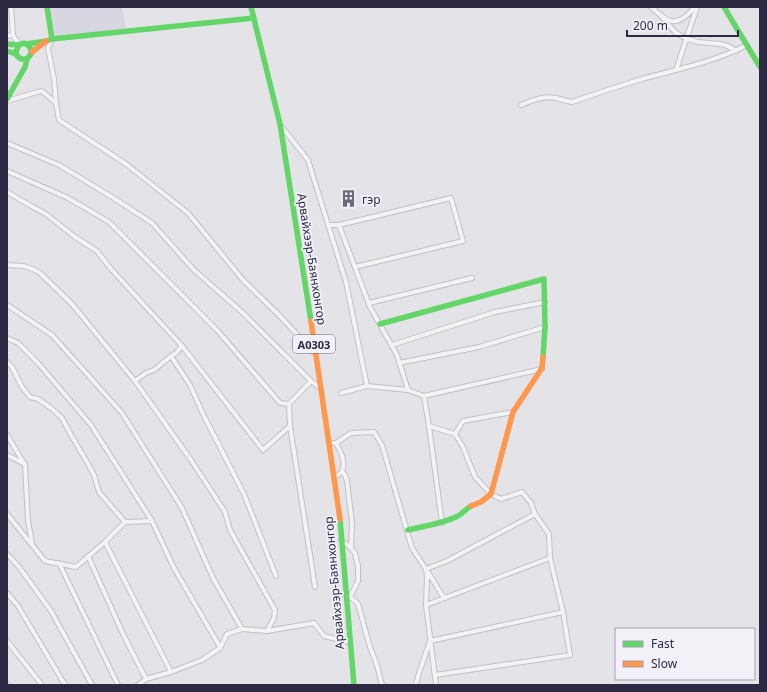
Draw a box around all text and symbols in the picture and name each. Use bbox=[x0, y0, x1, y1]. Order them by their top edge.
scale bar bbox=[627, 12, 738, 38]
text: 200 m bbox=[633, 17, 668, 34]
building icon: гэр bbox=[339, 189, 359, 209]
place label: гэр bbox=[362, 191, 380, 208]
street label: Арвайхээр-Баянхонгор bbox=[293, 192, 331, 326]
road number: A0303 bbox=[293, 335, 335, 353]
street label: Арвайхээр-Баянхонгор bbox=[320, 516, 348, 650]
legend bbox=[615, 628, 755, 680]
text: Fast bbox=[651, 635, 675, 652]
text: Slow bbox=[651, 655, 678, 672]

